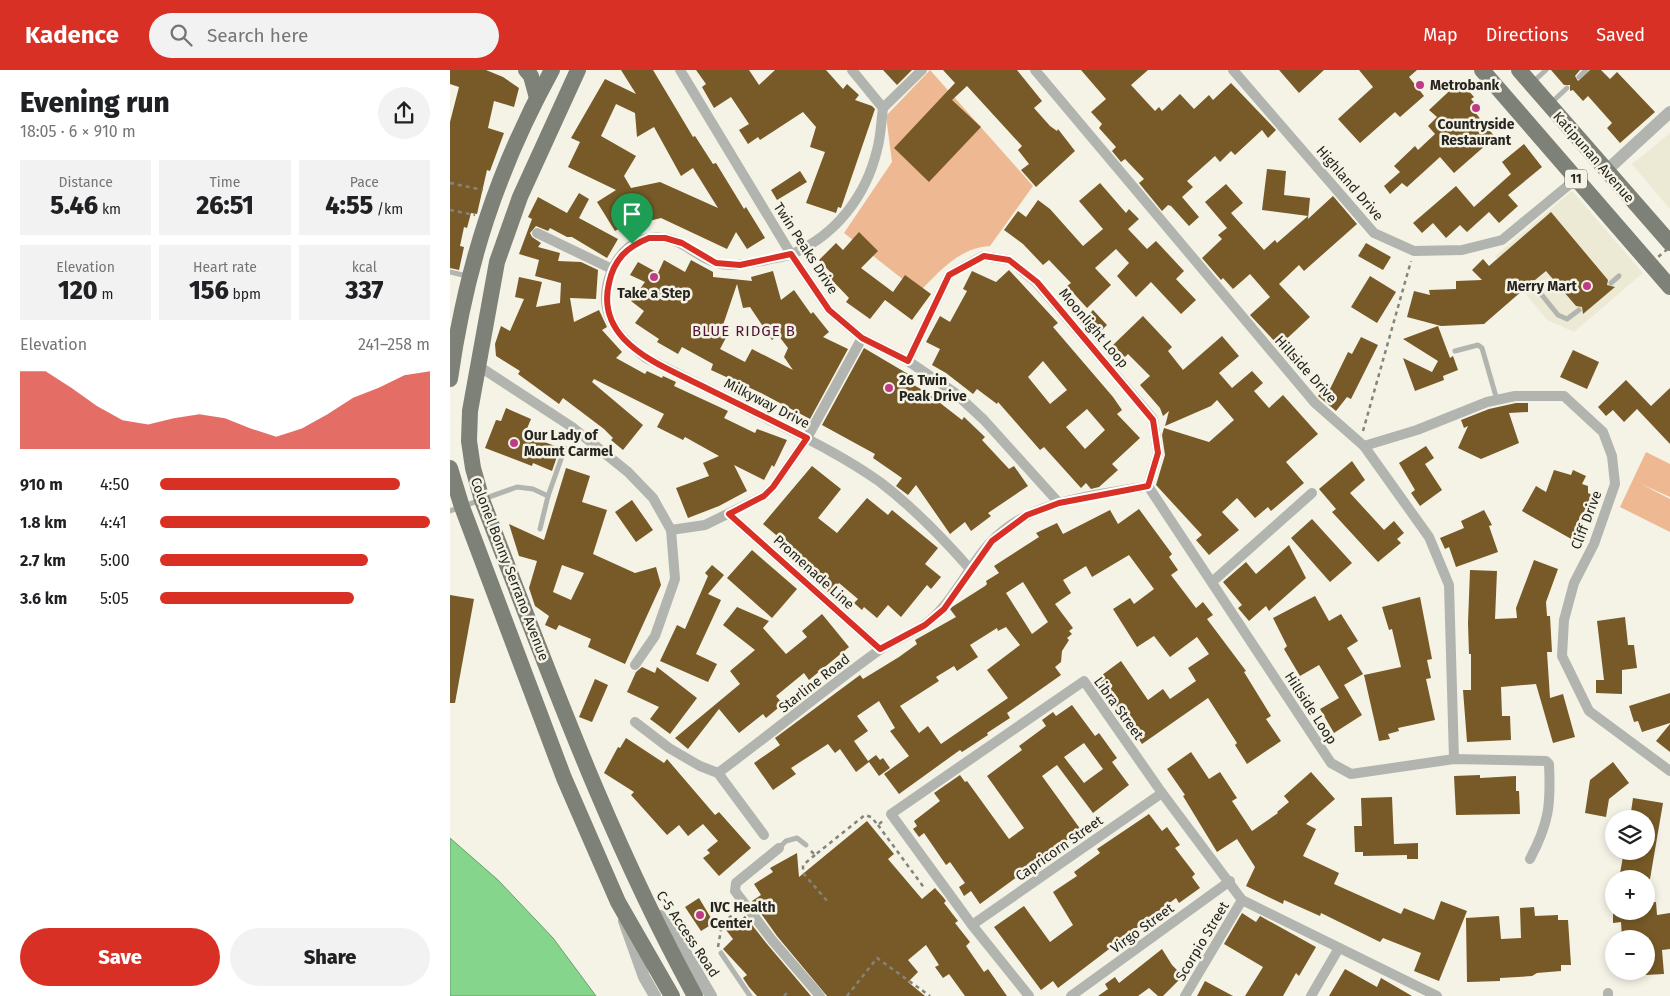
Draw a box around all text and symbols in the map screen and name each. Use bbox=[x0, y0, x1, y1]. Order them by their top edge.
search box bbox=[149, 13, 499, 58]
text: Kadence bbox=[25, 21, 119, 49]
icon: search bbox=[167, 21, 195, 49]
text: Search here bbox=[207, 24, 308, 47]
text: Map bbox=[1423, 24, 1458, 46]
text: Directions bbox=[1486, 24, 1568, 46]
text: Saved bbox=[1596, 24, 1645, 46]
place label: Metrobank bbox=[1430, 77, 1499, 94]
marker: Metrobank bbox=[1414, 79, 1426, 91]
text: Evening run bbox=[20, 86, 170, 119]
button: share bbox=[378, 87, 430, 139]
marker: Countryside Restaurant bbox=[1470, 102, 1482, 114]
street label: Katipunan Avenue bbox=[1549, 108, 1638, 206]
place label: Countryside Restaurant bbox=[1437, 116, 1515, 149]
text: 18:05 · 6 × 910 m bbox=[20, 122, 136, 141]
street label: Highland Drive bbox=[1312, 142, 1387, 224]
road number: 11 bbox=[1565, 170, 1587, 188]
text: Distance bbox=[59, 174, 113, 191]
text: Time bbox=[210, 174, 240, 191]
text: Pace bbox=[350, 174, 379, 191]
text: 5.46 bbox=[50, 191, 98, 221]
text: 26:51 bbox=[196, 191, 254, 221]
text: 4:55 bbox=[325, 191, 373, 221]
pin bbox=[611, 193, 653, 244]
street label: Twin Peaks Drive bbox=[770, 199, 841, 297]
icon: arrive bbox=[618, 200, 646, 228]
text: km bbox=[98, 201, 121, 218]
text: /km bbox=[373, 201, 403, 218]
text: Elevation bbox=[56, 259, 115, 276]
text: Heart rate bbox=[193, 259, 257, 276]
text: kcal bbox=[352, 259, 377, 276]
marker: Take a Step bbox=[648, 271, 660, 283]
text: 120 bbox=[58, 276, 98, 306]
text: 156 bbox=[189, 276, 229, 306]
text: 337 bbox=[345, 276, 383, 306]
place label: Merry Mart bbox=[1507, 278, 1578, 295]
marker: Merry Mart bbox=[1581, 280, 1593, 292]
place label: Take a Step bbox=[617, 285, 691, 302]
street label: Moonlight Loop bbox=[1055, 285, 1132, 372]
text: m bbox=[98, 286, 113, 303]
text: bpm bbox=[229, 286, 261, 303]
district label: BLUE RIDGE B bbox=[692, 322, 796, 340]
street label: Hillside Drive bbox=[1271, 332, 1340, 406]
text: Elevation bbox=[20, 335, 87, 354]
text: 241–258 m bbox=[358, 335, 430, 354]
place label: 26 Twin Peak Drive bbox=[899, 372, 967, 405]
street label: Milkyway Drive bbox=[721, 375, 812, 432]
marker: 26 Twin Peak Drive bbox=[883, 382, 895, 394]
place label: Our Lady of Mount Carmel bbox=[524, 427, 614, 460]
marker: Our Lady of Mount Carmel bbox=[508, 437, 520, 449]
text: 910 m bbox=[20, 475, 63, 494]
text: 4:50 bbox=[100, 475, 129, 494]
street label: Colonel Bonny Serrano Avenue bbox=[467, 475, 552, 663]
street label: Cliff Drive bbox=[1567, 488, 1605, 552]
text: 1.8 km bbox=[20, 513, 67, 532]
text: 4:41 bbox=[100, 513, 127, 532]
street label: Promenade Line bbox=[770, 532, 858, 613]
text: 2.7 km bbox=[20, 551, 66, 570]
text: 5:00 bbox=[100, 551, 130, 570]
text: 3.6 km bbox=[20, 589, 67, 608]
text: 5:05 bbox=[100, 589, 129, 608]
street label: Starline Road bbox=[775, 650, 853, 716]
street label: Hillside Loop bbox=[1281, 669, 1340, 748]
street label: Libra Street bbox=[1090, 674, 1148, 744]
map controls bbox=[1605, 810, 1655, 980]
button: layers bbox=[1605, 810, 1655, 860]
street label: Capricorn Street bbox=[1012, 811, 1107, 885]
button: + bbox=[1605, 870, 1655, 920]
street label: C-5 Access Road bbox=[652, 888, 723, 981]
street label: Scorpio Street bbox=[1172, 898, 1233, 984]
place label: IVC Health Center bbox=[710, 899, 775, 932]
street label: Virgo Street bbox=[1107, 899, 1178, 957]
marker: IVC Health Center bbox=[694, 909, 706, 921]
button: Save bbox=[20, 928, 220, 986]
button: Share bbox=[230, 928, 430, 986]
button: − bbox=[1605, 930, 1655, 980]

